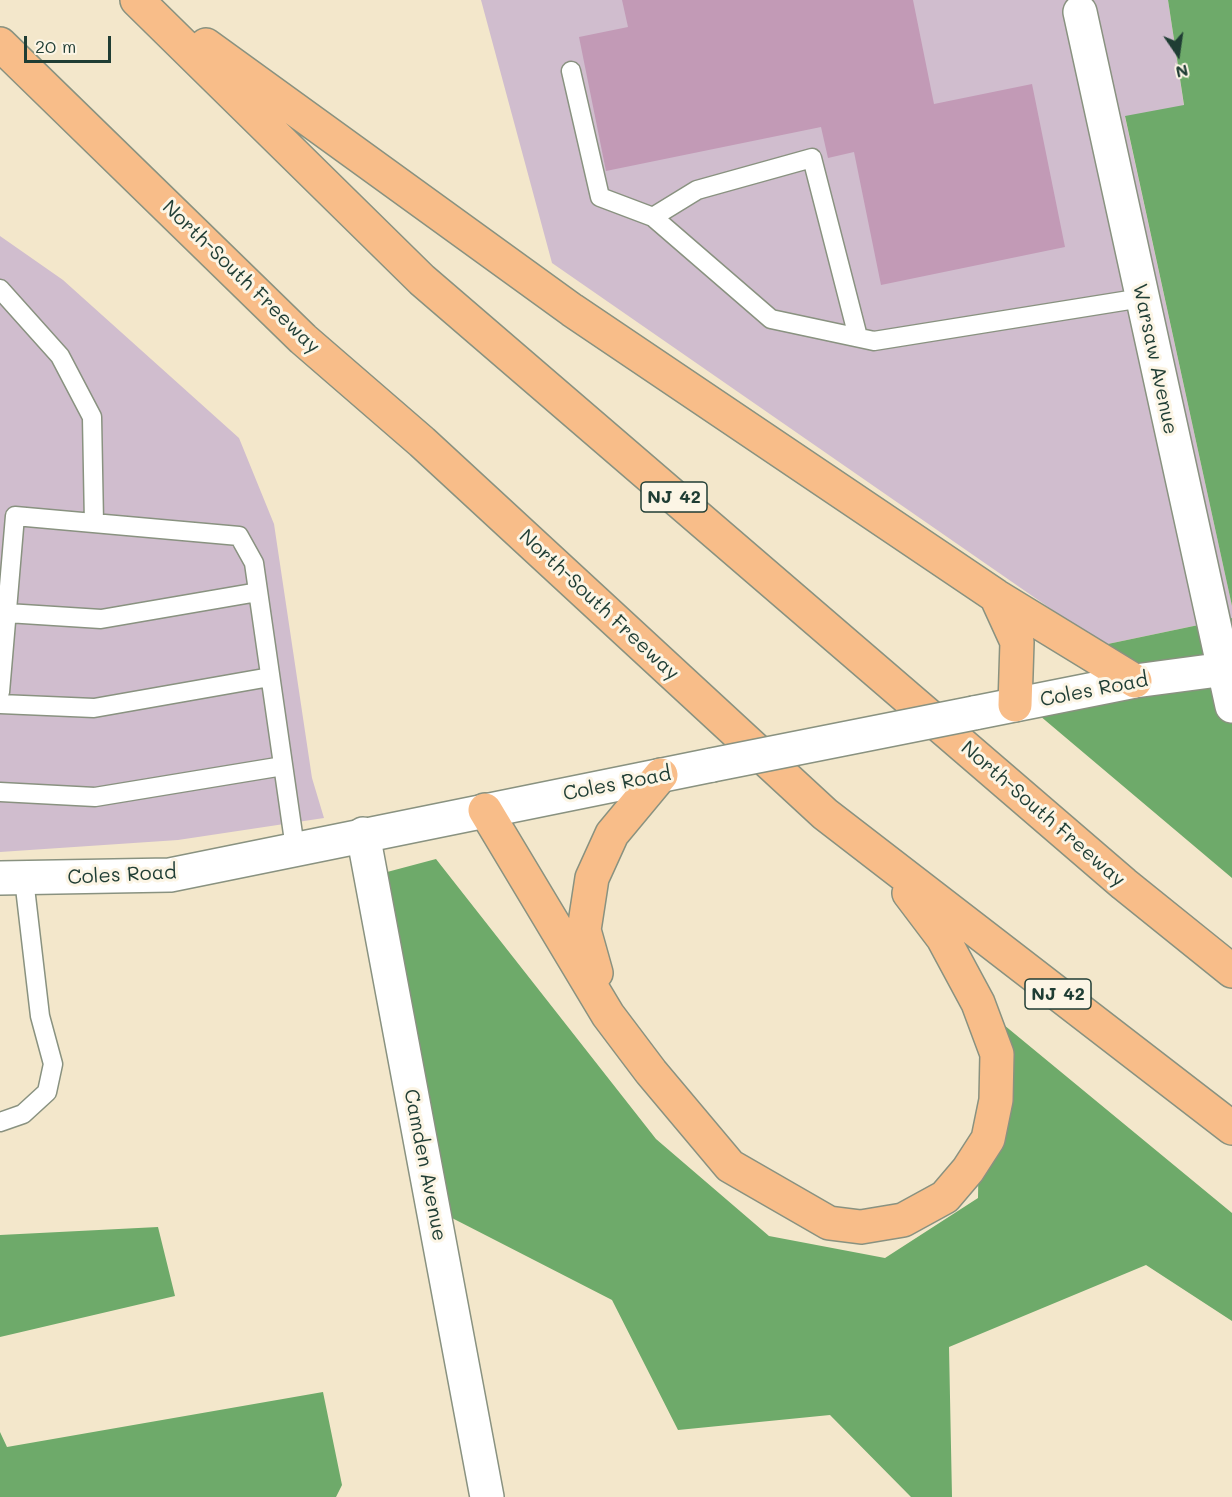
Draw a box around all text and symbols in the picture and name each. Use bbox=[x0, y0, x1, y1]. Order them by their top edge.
scale bar bbox=[27, 24, 114, 62]
north arrow bbox=[1148, 24, 1208, 84]
text: 20 m bbox=[35, 34, 76, 58]
text: N bbox=[1174, 60, 1190, 84]
street label: North-South Freeway bbox=[157, 195, 325, 359]
street label: Warsaw Avenue bbox=[1127, 282, 1183, 436]
road number: NJ 42 bbox=[641, 482, 707, 512]
street label: North-South Freeway bbox=[514, 525, 684, 685]
street label: Coles Road bbox=[1038, 668, 1150, 712]
street label: North-South Freeway bbox=[956, 736, 1130, 892]
street label: Coles Road bbox=[561, 762, 673, 806]
street label: Coles Road bbox=[67, 860, 177, 890]
road number: NJ 42 bbox=[1025, 979, 1091, 1009]
street label: Camden Avenue bbox=[398, 1087, 452, 1243]

